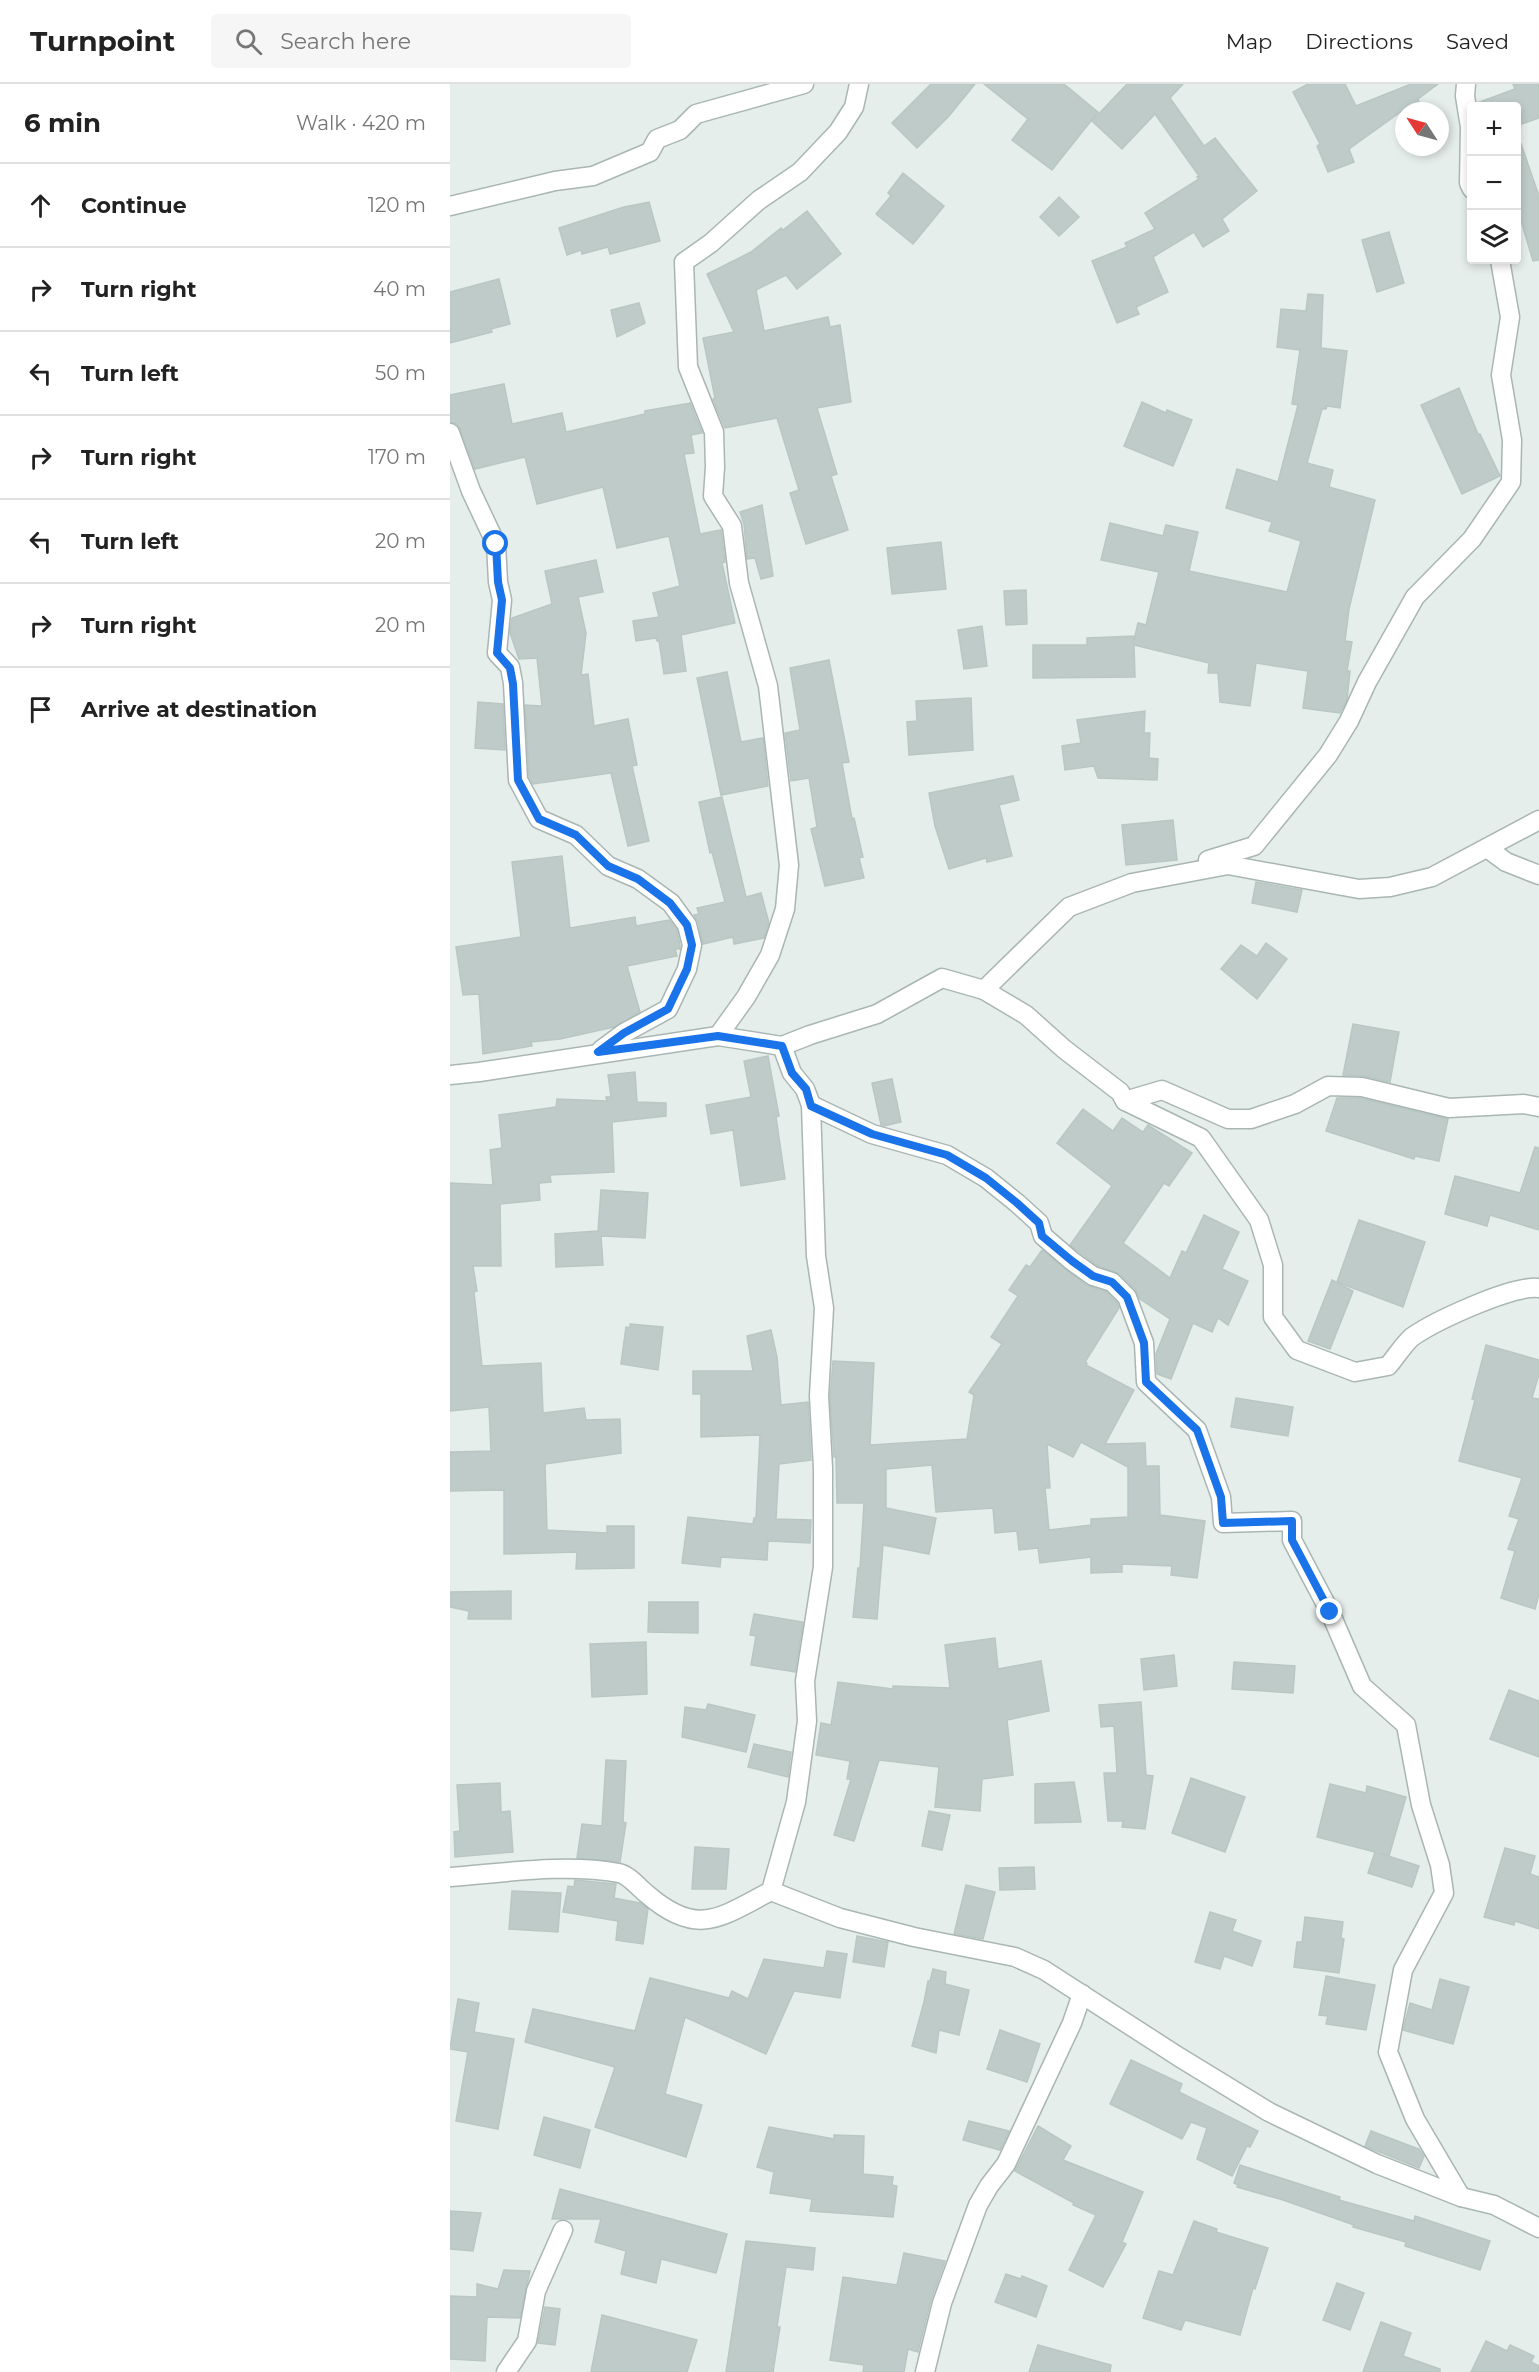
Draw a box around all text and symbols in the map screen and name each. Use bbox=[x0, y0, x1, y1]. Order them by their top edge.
search box bbox=[211, 14, 631, 68]
text: Turnpoint bbox=[30, 24, 175, 58]
icon: search bbox=[232, 25, 265, 58]
text: Search here bbox=[280, 28, 411, 55]
text: Map bbox=[1226, 29, 1272, 54]
text: Directions bbox=[1305, 29, 1413, 54]
text: Saved bbox=[1446, 29, 1509, 54]
north arrow bbox=[1395, 102, 1449, 156]
map controls bbox=[1467, 102, 1521, 264]
button: + bbox=[1467, 102, 1521, 156]
text: 6 min bbox=[24, 107, 101, 139]
text: Walk · 420 m bbox=[296, 111, 426, 135]
button: − bbox=[1467, 156, 1521, 210]
icon: ahead bbox=[24, 189, 57, 222]
text: Continue bbox=[81, 192, 187, 219]
text: 120 m bbox=[368, 193, 426, 217]
button: layers bbox=[1467, 210, 1521, 264]
icon: right bbox=[24, 273, 57, 306]
text: Turn right bbox=[81, 276, 196, 303]
text: 40 m bbox=[373, 277, 426, 301]
icon: left bbox=[24, 357, 57, 390]
text: Turn left bbox=[81, 360, 179, 387]
text: 50 m bbox=[375, 361, 426, 385]
icon: right bbox=[24, 441, 57, 474]
text: Turn right bbox=[81, 444, 196, 471]
text: 170 m bbox=[368, 445, 426, 469]
icon: left bbox=[24, 525, 57, 558]
text: Turn left bbox=[81, 528, 179, 555]
text: 20 m bbox=[375, 529, 426, 553]
route start bbox=[482, 530, 508, 556]
icon: right bbox=[24, 609, 57, 642]
text: Turn right bbox=[81, 612, 196, 639]
text: 20 m bbox=[375, 613, 426, 637]
icon: arrive bbox=[24, 693, 57, 726]
text: Arrive at destination bbox=[81, 696, 317, 723]
route end bbox=[1316, 1598, 1342, 1624]

